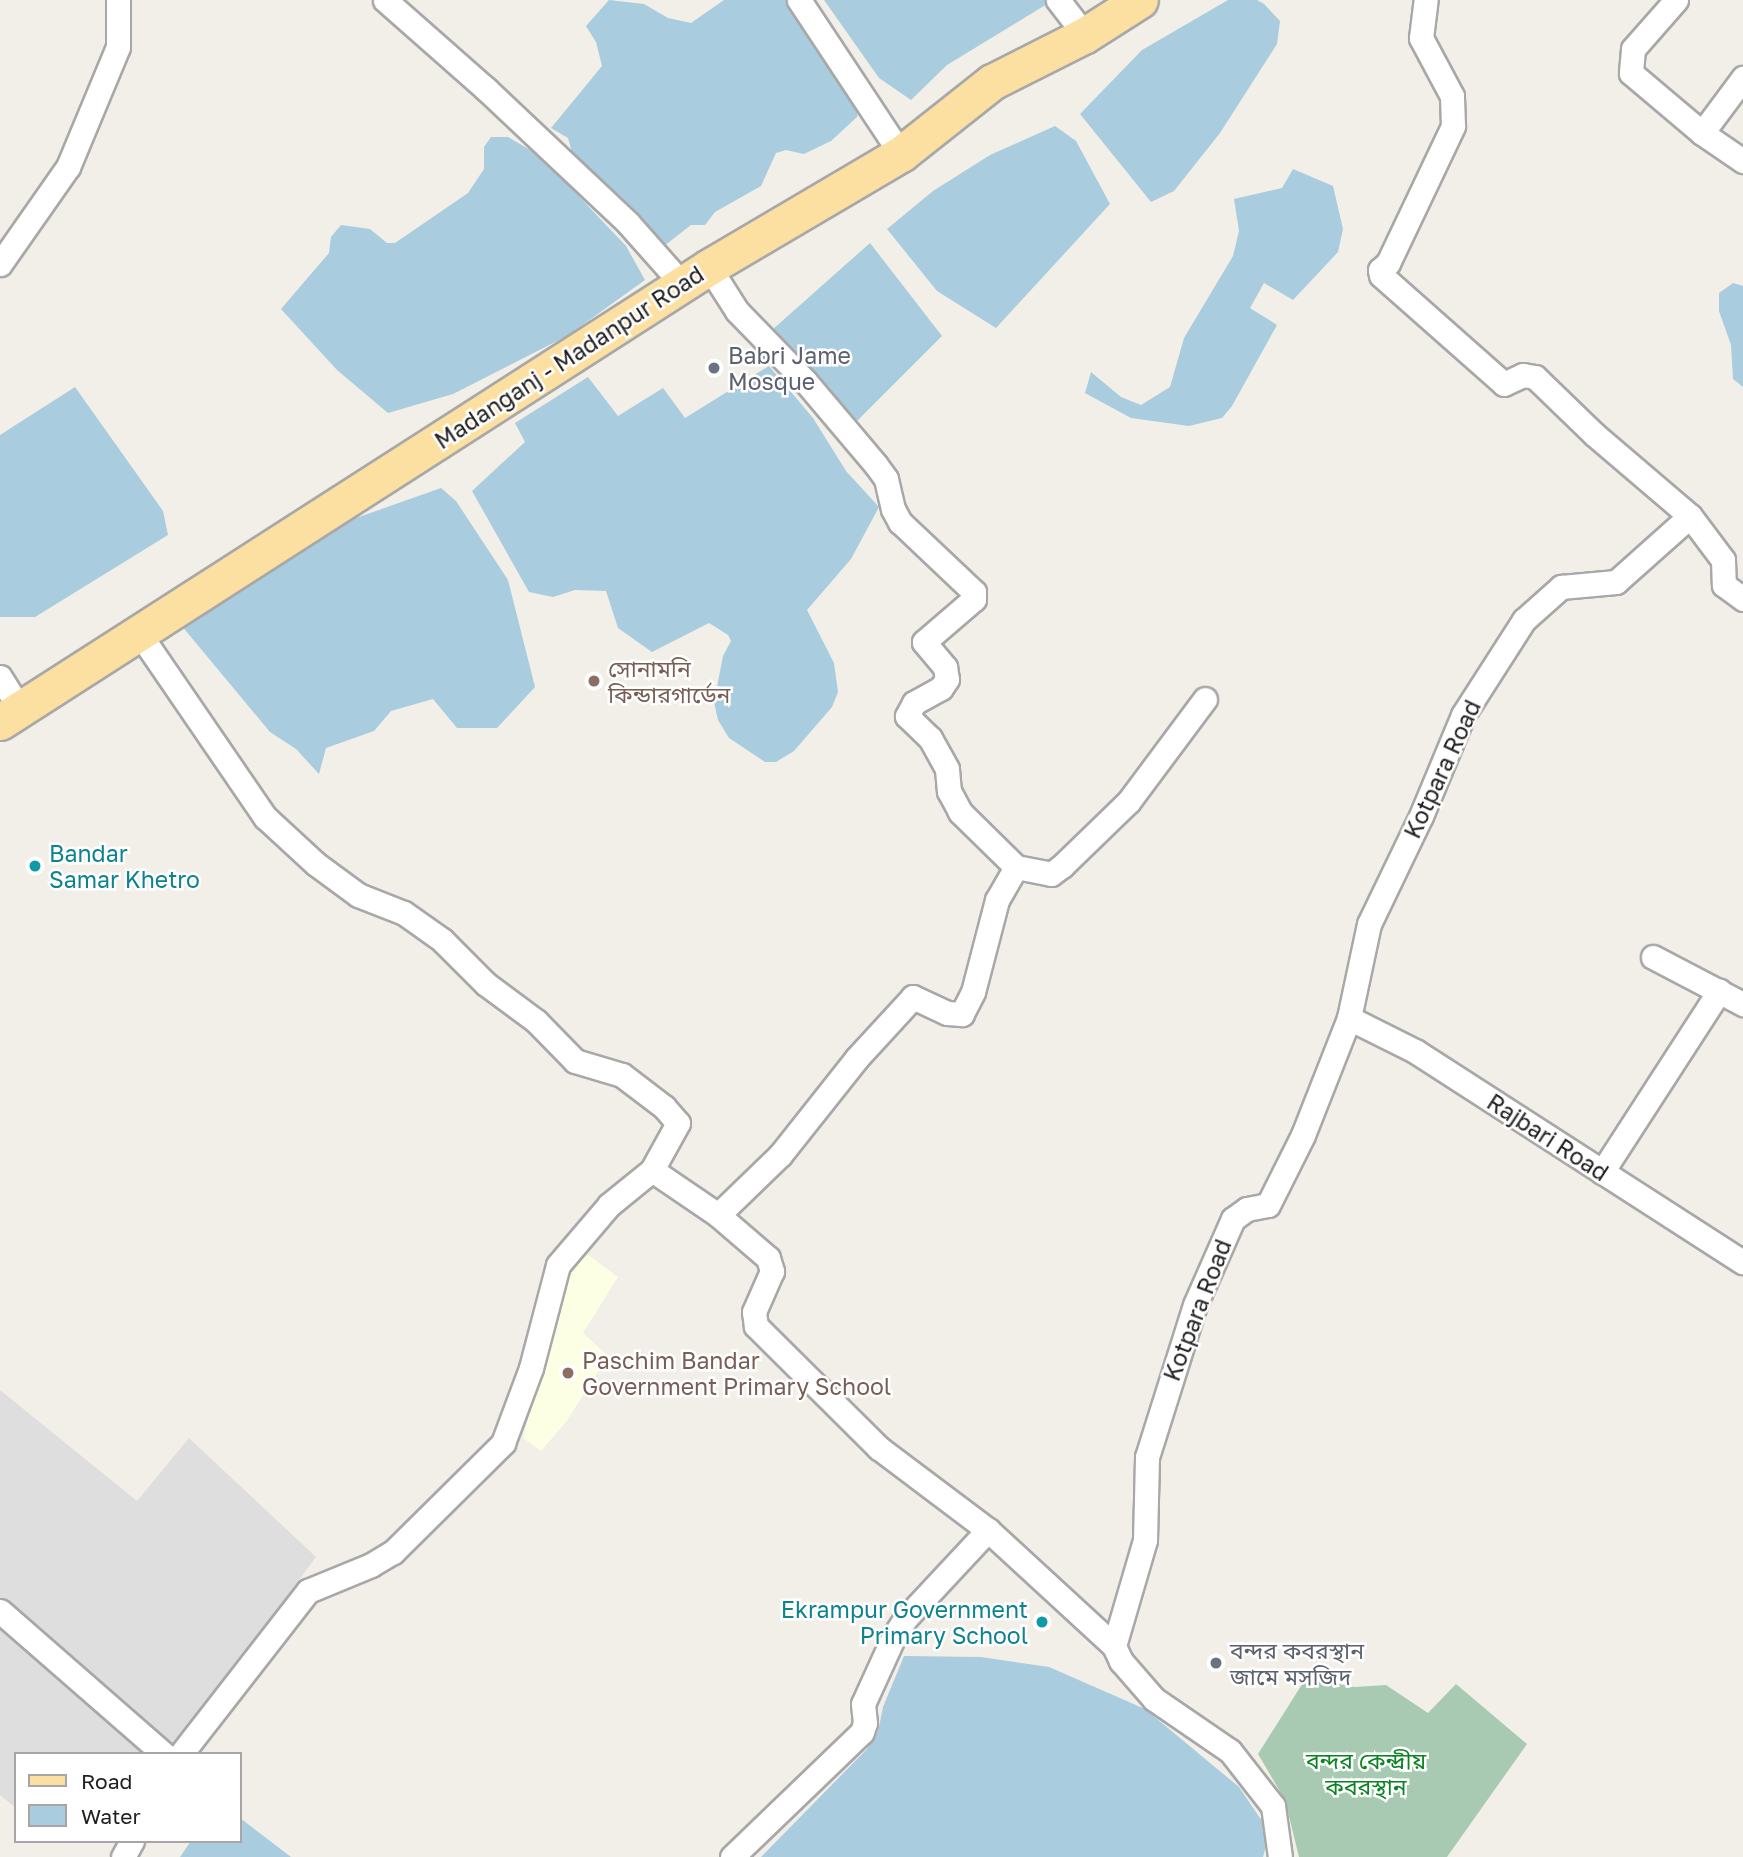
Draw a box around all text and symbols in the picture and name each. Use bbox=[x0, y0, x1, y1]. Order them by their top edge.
street label: Madanganj - Madanpur Road bbox=[429, 260, 709, 454]
place label: Babri Jame Mosque bbox=[728, 341, 851, 395]
marker: Babri Jame Mosque bbox=[706, 360, 722, 376]
place label: সোনামনি কিন্ডারগার্ডেন bbox=[608, 654, 730, 708]
marker: সোনামনি কিন্ডারগার্ডেন bbox=[586, 673, 602, 689]
street label: Kotpara Road bbox=[1398, 695, 1486, 843]
place label: Bandar Samar Khetro bbox=[49, 839, 200, 893]
marker: Bandar Samar Khetro bbox=[27, 858, 43, 874]
street label: Rajbari Road bbox=[1482, 1088, 1614, 1186]
street label: Kotpara Road bbox=[1157, 1235, 1237, 1385]
place label: Paschim Bandar Government Primary School bbox=[582, 1346, 891, 1400]
marker: Paschim Bandar Government Primary School bbox=[560, 1365, 576, 1381]
place label: Ekrampur Government Primary School bbox=[781, 1595, 1028, 1649]
marker: Ekrampur Government Primary School bbox=[1034, 1614, 1050, 1630]
place label: বন্দর কবরস্থান জামে মসজিদ bbox=[1230, 1636, 1364, 1690]
marker: বন্দর কবরস্থান জামে মসজিদ bbox=[1208, 1655, 1224, 1671]
park label: বন্দর কেন্দ্রীয় কবরস্থান bbox=[1306, 1746, 1426, 1800]
legend bbox=[14, 1752, 242, 1843]
text: Road bbox=[81, 1768, 132, 1794]
text: Water bbox=[81, 1803, 141, 1829]

